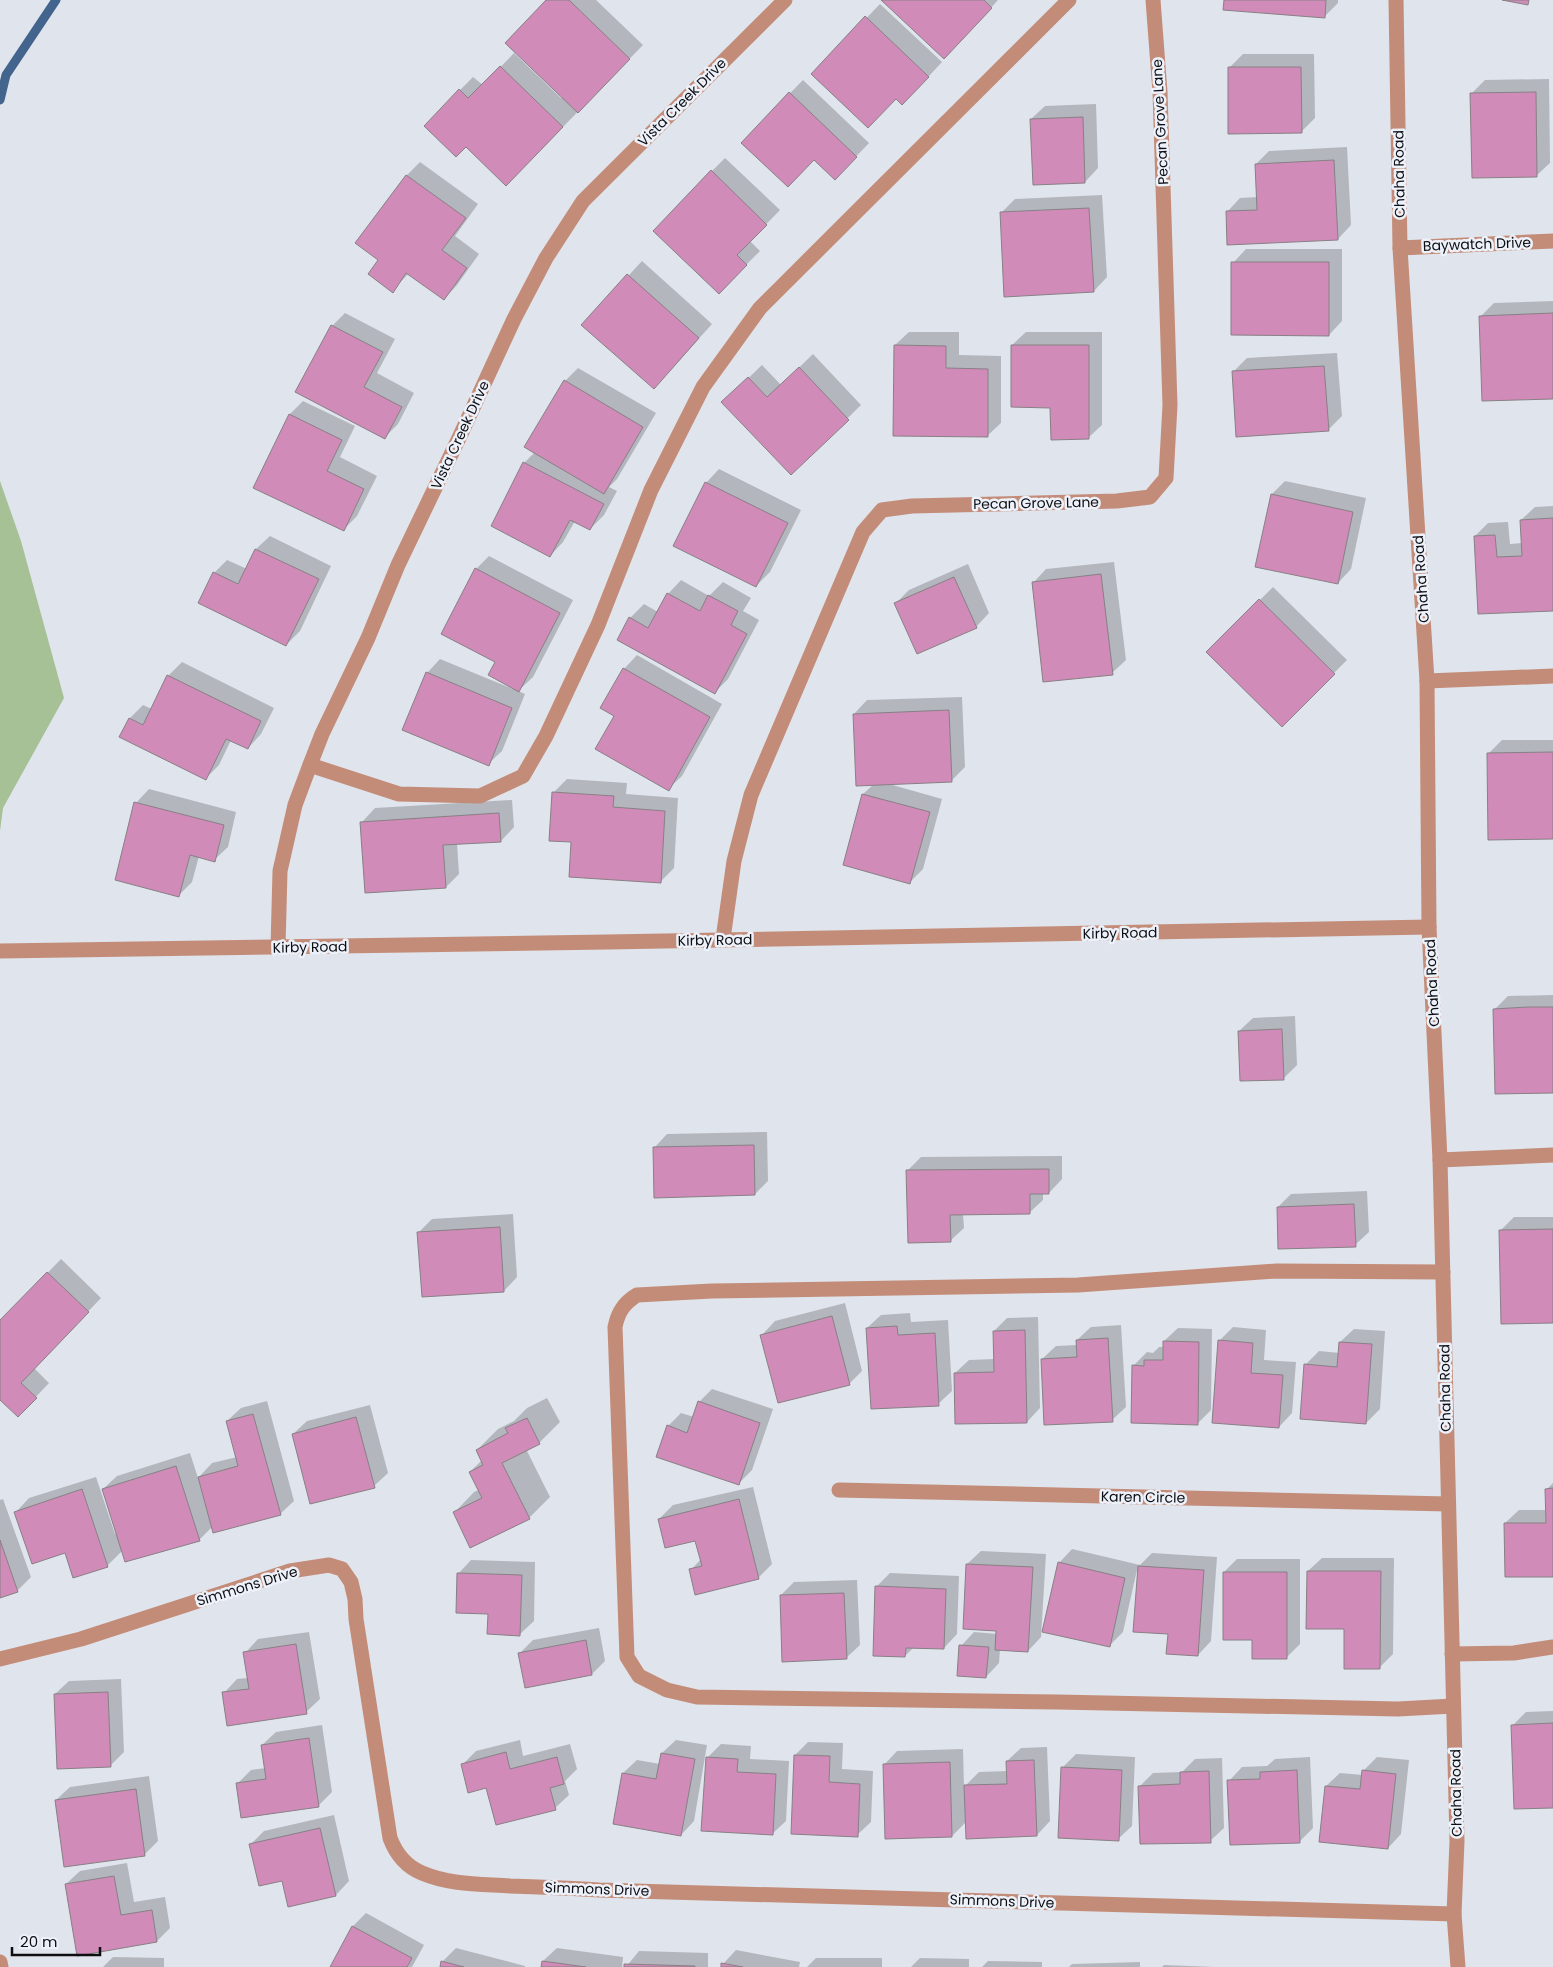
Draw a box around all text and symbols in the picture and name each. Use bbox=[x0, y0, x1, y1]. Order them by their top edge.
street label: Vista Creek Drive bbox=[633, 53, 731, 151]
street label: Pecan Grove Lane bbox=[1147, 58, 1173, 185]
street label: Chaha Road bbox=[1388, 130, 1410, 218]
street label: Baywatch Drive bbox=[1423, 232, 1532, 256]
street label: Vista Creek Drive bbox=[426, 377, 494, 493]
street label: Pecan Grove Lane bbox=[973, 492, 1099, 514]
street label: Chaha Road bbox=[1408, 535, 1434, 623]
street label: Kirby Road bbox=[1083, 922, 1157, 944]
street label: Kirby Road bbox=[678, 929, 752, 951]
street label: Kirby Road bbox=[273, 936, 347, 958]
street label: Chaha Road bbox=[1420, 939, 1444, 1027]
street label: Chaha Road bbox=[1434, 1344, 1456, 1432]
street label: Karen Circle bbox=[1101, 1486, 1186, 1508]
street label: Simmons Drive bbox=[194, 1561, 300, 1611]
street label: Chaha Road bbox=[1445, 1749, 1467, 1837]
street label: Simmons Drive bbox=[544, 1877, 650, 1901]
street label: Simmons Drive bbox=[949, 1889, 1055, 1913]
scale bar bbox=[12, 1924, 100, 1956]
text: 20 m bbox=[20, 1931, 58, 1952]

